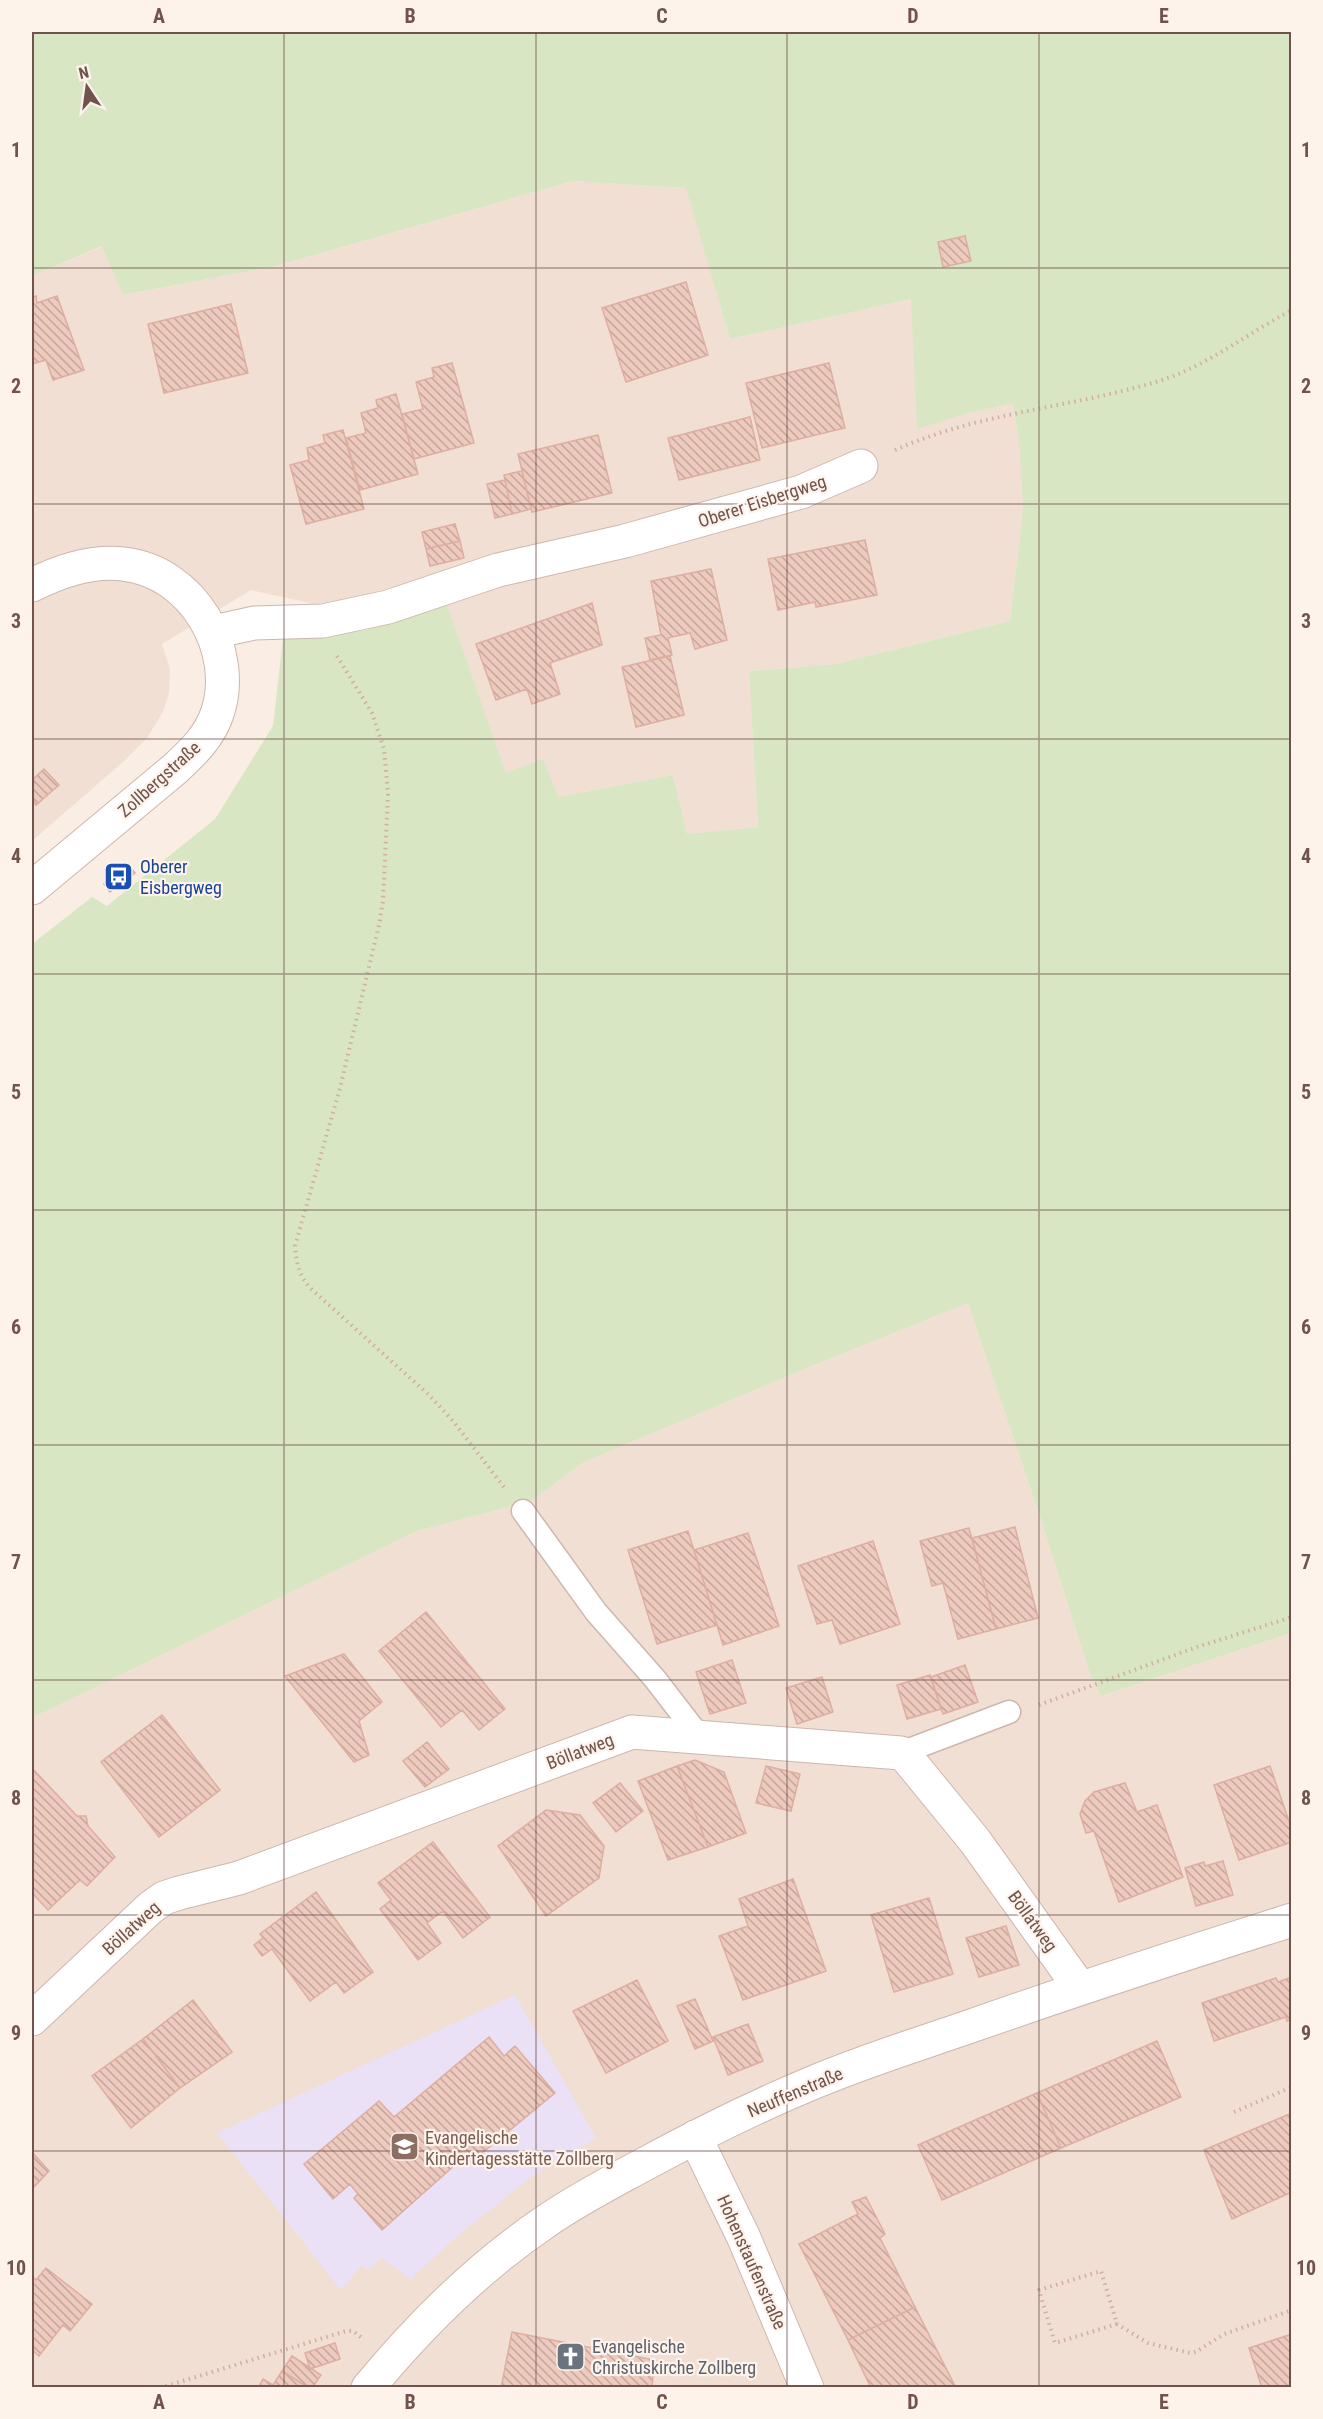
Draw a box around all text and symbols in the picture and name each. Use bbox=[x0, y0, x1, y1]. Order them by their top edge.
text: A bbox=[153, 4, 165, 28]
text: B bbox=[404, 4, 416, 28]
text: C bbox=[656, 4, 668, 28]
text: D bbox=[907, 4, 919, 28]
text: E bbox=[1159, 4, 1169, 28]
north arrow bbox=[57, 57, 117, 117]
text: N bbox=[77, 63, 91, 83]
text: 1 bbox=[11, 138, 21, 162]
text: 1 bbox=[1301, 138, 1311, 162]
text: 2 bbox=[11, 374, 21, 398]
text: 2 bbox=[1301, 374, 1311, 398]
street label: Oberer Eisbergweg bbox=[695, 470, 829, 532]
text: 3 bbox=[11, 609, 21, 633]
text: 3 bbox=[1301, 609, 1311, 633]
street label: Zollbergstraße bbox=[114, 737, 204, 821]
text: 4 bbox=[11, 844, 21, 868]
text: 4 bbox=[1301, 844, 1311, 868]
place label: Oberer Eisbergweg bbox=[140, 856, 222, 898]
bus stop icon: Oberer Eisbergweg bbox=[103, 860, 135, 892]
text: 5 bbox=[11, 1080, 21, 1104]
text: 5 bbox=[1301, 1080, 1311, 1104]
text: 6 bbox=[11, 1315, 21, 1339]
text: 6 bbox=[1301, 1315, 1311, 1339]
text: 7 bbox=[11, 1550, 21, 1574]
text: 7 bbox=[1301, 1550, 1311, 1574]
street label: Böllatweg bbox=[544, 1729, 616, 1773]
text: 8 bbox=[11, 1786, 21, 1810]
text: 8 bbox=[1301, 1786, 1311, 1810]
street label: Böllatweg bbox=[1004, 1886, 1062, 1956]
street label: Böllatweg bbox=[98, 1897, 164, 1959]
text: 9 bbox=[11, 2021, 21, 2045]
text: 9 bbox=[1301, 2021, 1311, 2045]
street label: Neuffenstraße bbox=[744, 2062, 846, 2122]
place label: Evangelische Kindertagesstätte Zollberg bbox=[425, 2127, 614, 2169]
school or university icon: Evangelische Kindertagesstätte Zollberg bbox=[388, 2131, 420, 2163]
street label: Hohenstaufenstraße bbox=[713, 2192, 791, 2332]
text: 10 bbox=[6, 2256, 26, 2280]
text: 10 bbox=[1296, 2256, 1316, 2280]
place label: Evangelische Christuskirche Zollberg bbox=[592, 2336, 756, 2378]
church icon: Evangelische Christuskirche Zollberg bbox=[555, 2340, 587, 2372]
text: A bbox=[153, 2390, 165, 2414]
text: B bbox=[404, 2390, 416, 2414]
text: C bbox=[656, 2390, 668, 2414]
text: D bbox=[907, 2390, 919, 2414]
text: E bbox=[1159, 2390, 1169, 2414]

